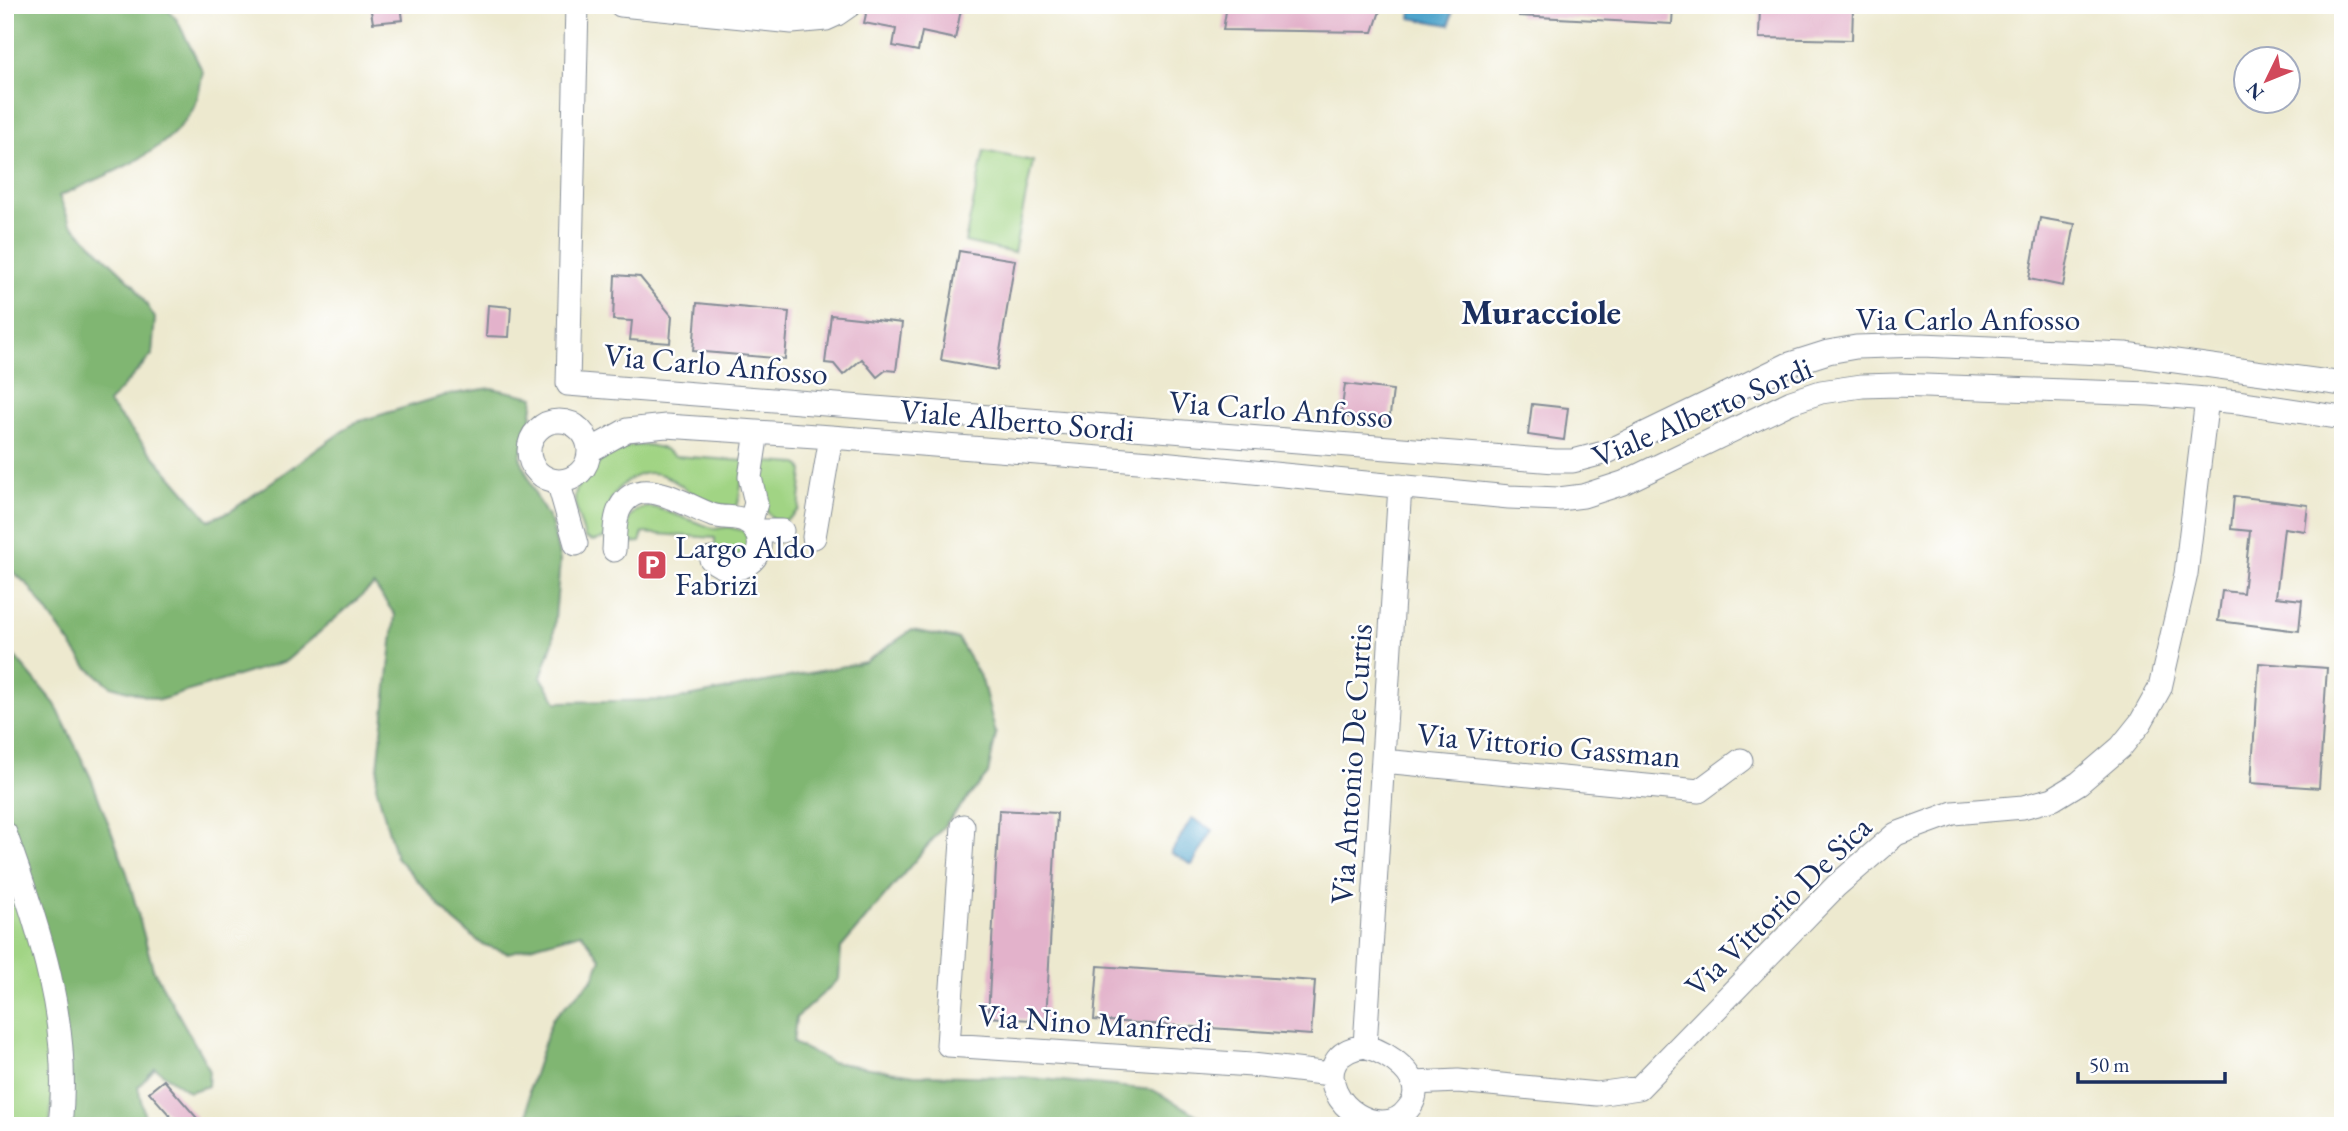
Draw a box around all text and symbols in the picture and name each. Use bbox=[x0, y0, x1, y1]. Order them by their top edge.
north arrow bbox=[2232, 46, 2302, 116]
text: N bbox=[2240, 77, 2269, 105]
district label: Muracciole bbox=[1461, 289, 1621, 334]
street label: Via Carlo Anfosso bbox=[1856, 298, 2080, 340]
street label: Via Carlo Anfosso bbox=[602, 333, 830, 395]
street label: Viale Alberto Sordi bbox=[1586, 347, 1819, 477]
street label: Via Carlo Anfosso bbox=[1167, 380, 1395, 438]
street label: Viale Alberto Sordi bbox=[898, 389, 1136, 451]
place label: Largo Aldo Fabrizi bbox=[675, 526, 815, 605]
parking icon: Largo Aldo Fabrizi bbox=[635, 548, 669, 582]
street label: Via Antonio De Curtis bbox=[1320, 622, 1382, 906]
street label: Via Vittorio Gassman bbox=[1415, 713, 1683, 777]
street label: Via Vittorio De Sica bbox=[1676, 806, 1881, 1006]
street label: Via Nino Manfredi bbox=[976, 994, 1214, 1052]
scale bar bbox=[2078, 1040, 2226, 1084]
text: 50 m bbox=[2089, 1051, 2130, 1078]

